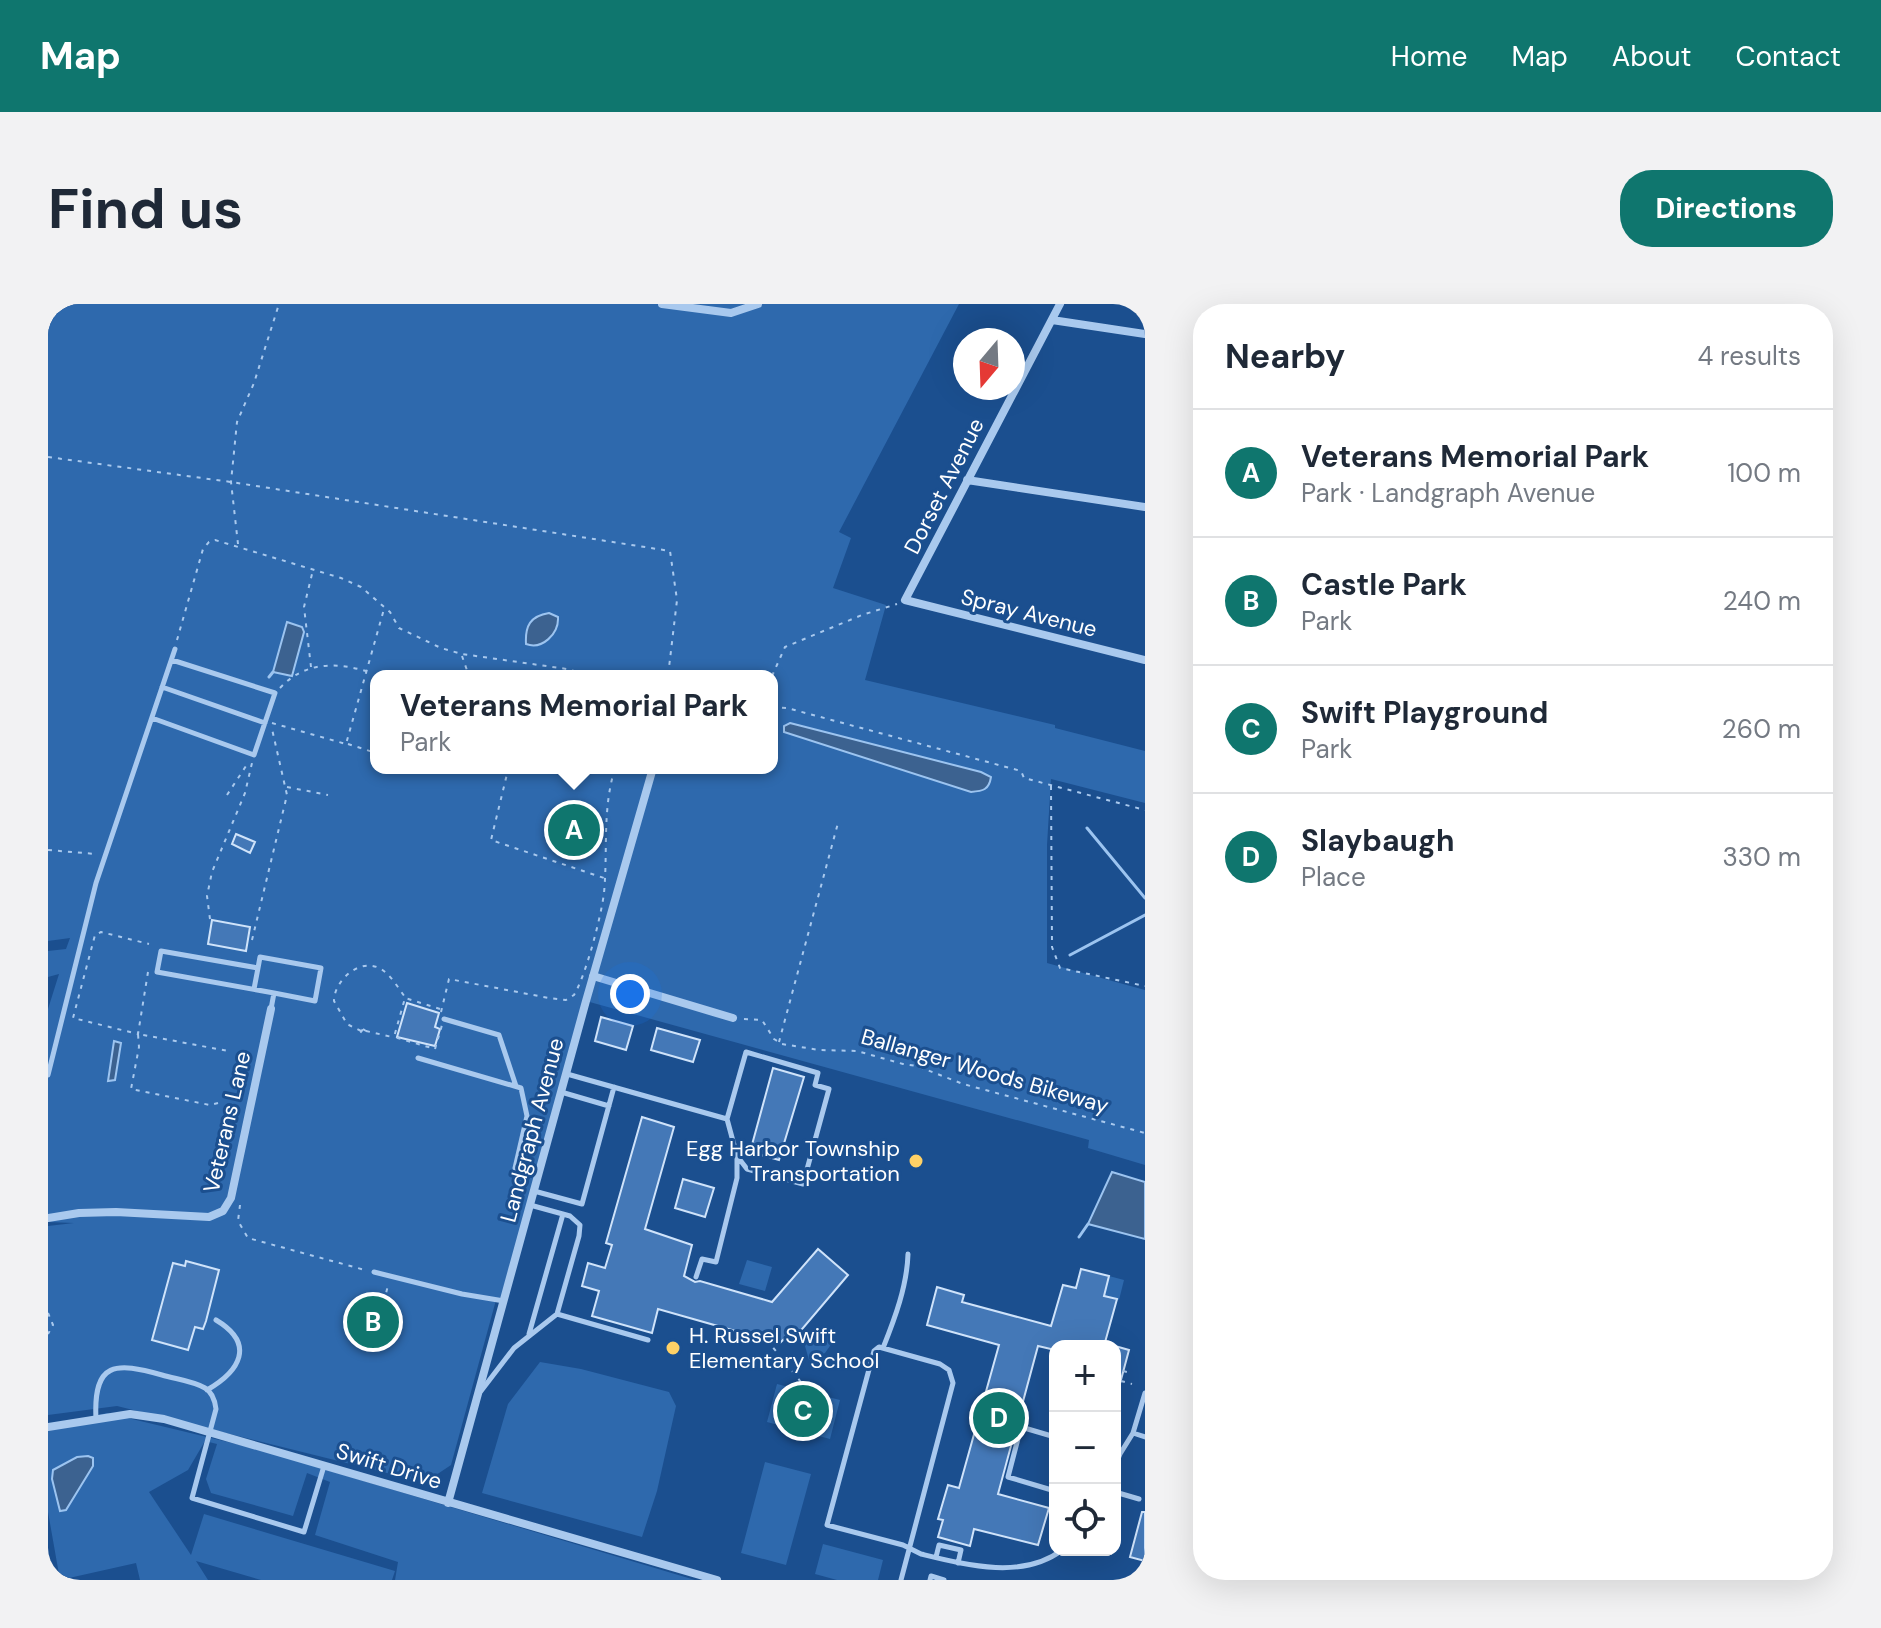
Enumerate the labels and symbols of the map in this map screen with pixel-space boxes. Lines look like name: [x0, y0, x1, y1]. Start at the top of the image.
north arrow: [953, 328, 1025, 400]
street label: Dorset Avenue: [897, 413, 991, 559]
street label: Spray Avenue: [958, 582, 1100, 644]
pin: A: [548, 800, 600, 860]
your location: [610, 974, 650, 1014]
street label: Ballanger Woods Bikeway: [858, 1022, 1112, 1120]
street label: Landgraph Avenue: [493, 1035, 571, 1225]
street label: Veterans Lane: [197, 1048, 257, 1196]
place label: Egg Harbor Township Transportation: [686, 1134, 900, 1188]
marker: Egg Harbor Township Transportation: [907, 1152, 925, 1170]
pin: B: [347, 1292, 399, 1352]
place label: H. Russel Swift Elementary School: [689, 1321, 879, 1375]
marker: H. Russel Swift Elementary School: [664, 1339, 682, 1357]
pin: C: [777, 1381, 829, 1441]
pin: D: [973, 1388, 1025, 1448]
street label: Swift Drive: [333, 1436, 445, 1496]

